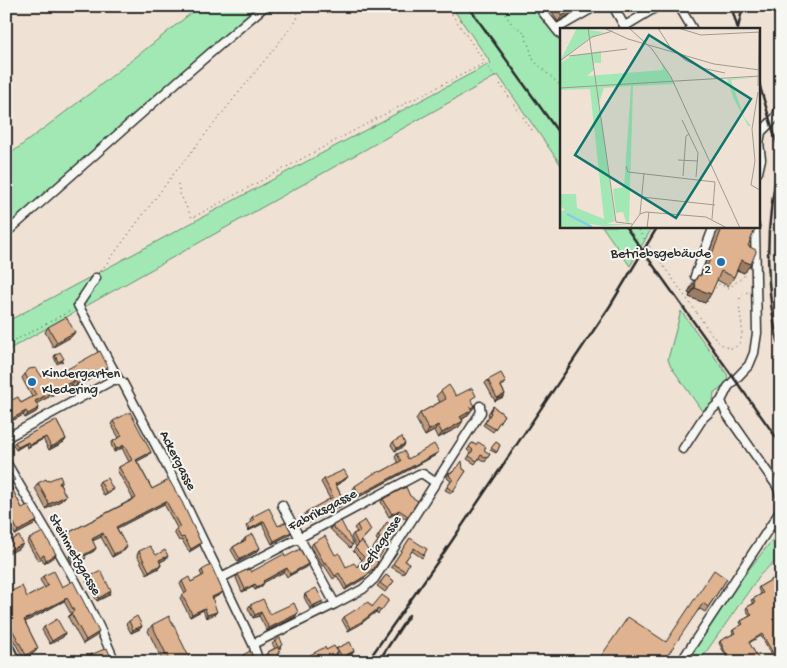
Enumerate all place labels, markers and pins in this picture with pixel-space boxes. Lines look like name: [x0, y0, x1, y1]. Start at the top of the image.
place label: Betriebsgebäude 2: [610, 246, 712, 279]
marker: Betriebsgebäude 2: [715, 256, 727, 268]
place label: Kindergarten Kledering: [42, 366, 120, 399]
marker: Kindergarten Kledering: [26, 376, 38, 388]

